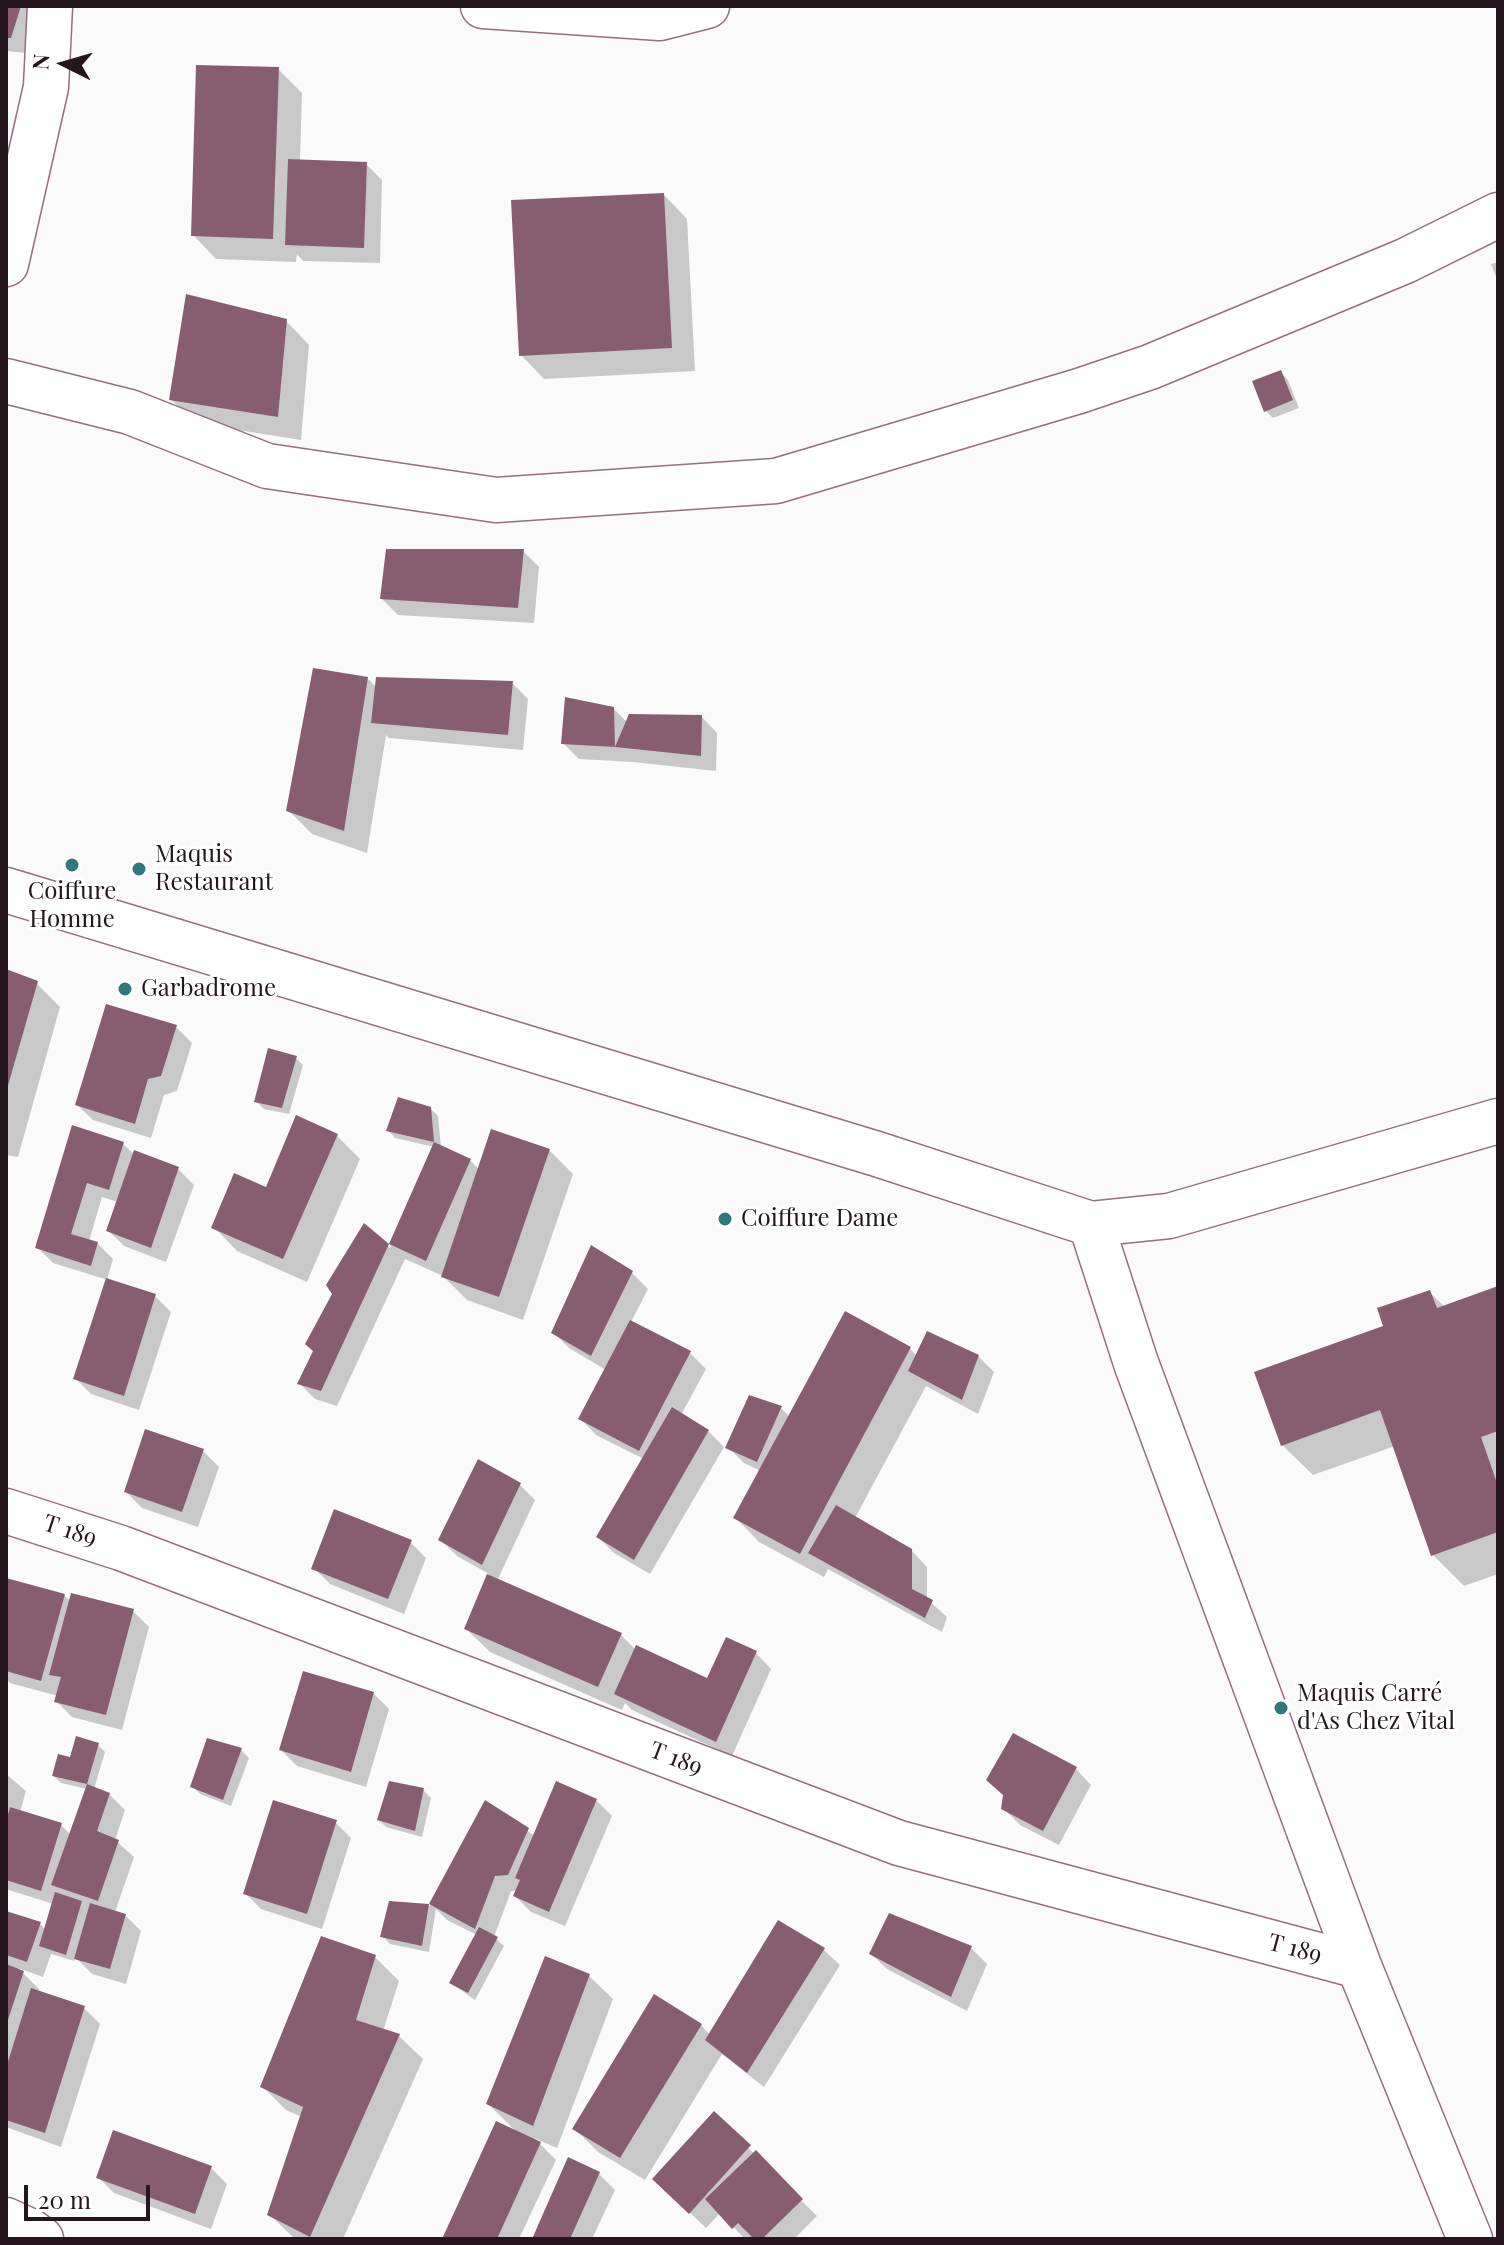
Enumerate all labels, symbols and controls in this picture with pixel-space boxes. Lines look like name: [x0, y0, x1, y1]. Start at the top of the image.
north arrow: [24, 24, 104, 104]
text: N: [24, 53, 56, 71]
place label: Maquis Restaurant: [155, 841, 273, 897]
marker: Coiffure Homme: [63, 856, 81, 874]
marker: Maquis Restaurant: [130, 860, 148, 878]
place label: Coiffure Homme: [28, 878, 116, 934]
place label: Garbadrome: [141, 975, 276, 1003]
marker: Garbadrome: [116, 980, 134, 998]
place label: Coiffure Dame: [741, 1205, 898, 1233]
marker: Coiffure Dame: [716, 1210, 734, 1228]
street label: T 189: [40, 1509, 100, 1553]
place label: Maquis Carré d'As Chez Vital: [1297, 1680, 1455, 1736]
marker: Maquis Carré d'As Chez Vital: [1272, 1699, 1290, 1717]
street label: T 189: [645, 1736, 707, 1782]
street label: T 189: [1265, 1928, 1325, 1970]
scale bar: [28, 2169, 154, 2219]
text: 20 m: [38, 2183, 91, 2215]

